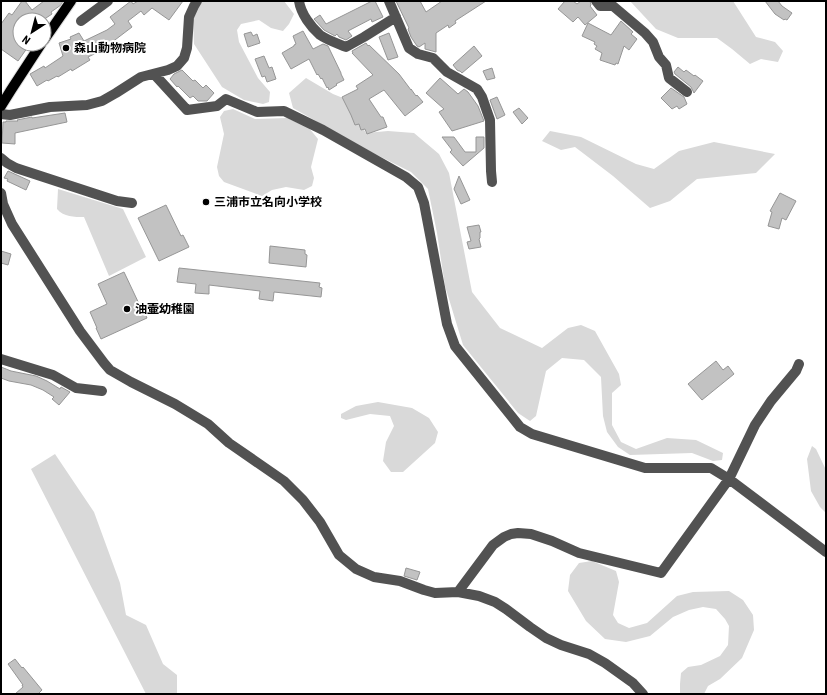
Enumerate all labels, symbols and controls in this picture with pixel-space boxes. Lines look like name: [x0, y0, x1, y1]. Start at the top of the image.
north arrow: [12, 12, 52, 52]
text: N: [20, 32, 33, 47]
place label: 森山動物病院: [74, 41, 146, 55]
marker: 森山動物病院: [61, 43, 71, 53]
place label: 三浦市立名向小学校: [214, 195, 322, 209]
marker: 三浦市立名向小学校: [201, 197, 211, 207]
place label: 油壷幼稚園: [135, 302, 195, 316]
marker: 油壷幼稚園: [122, 304, 132, 314]

